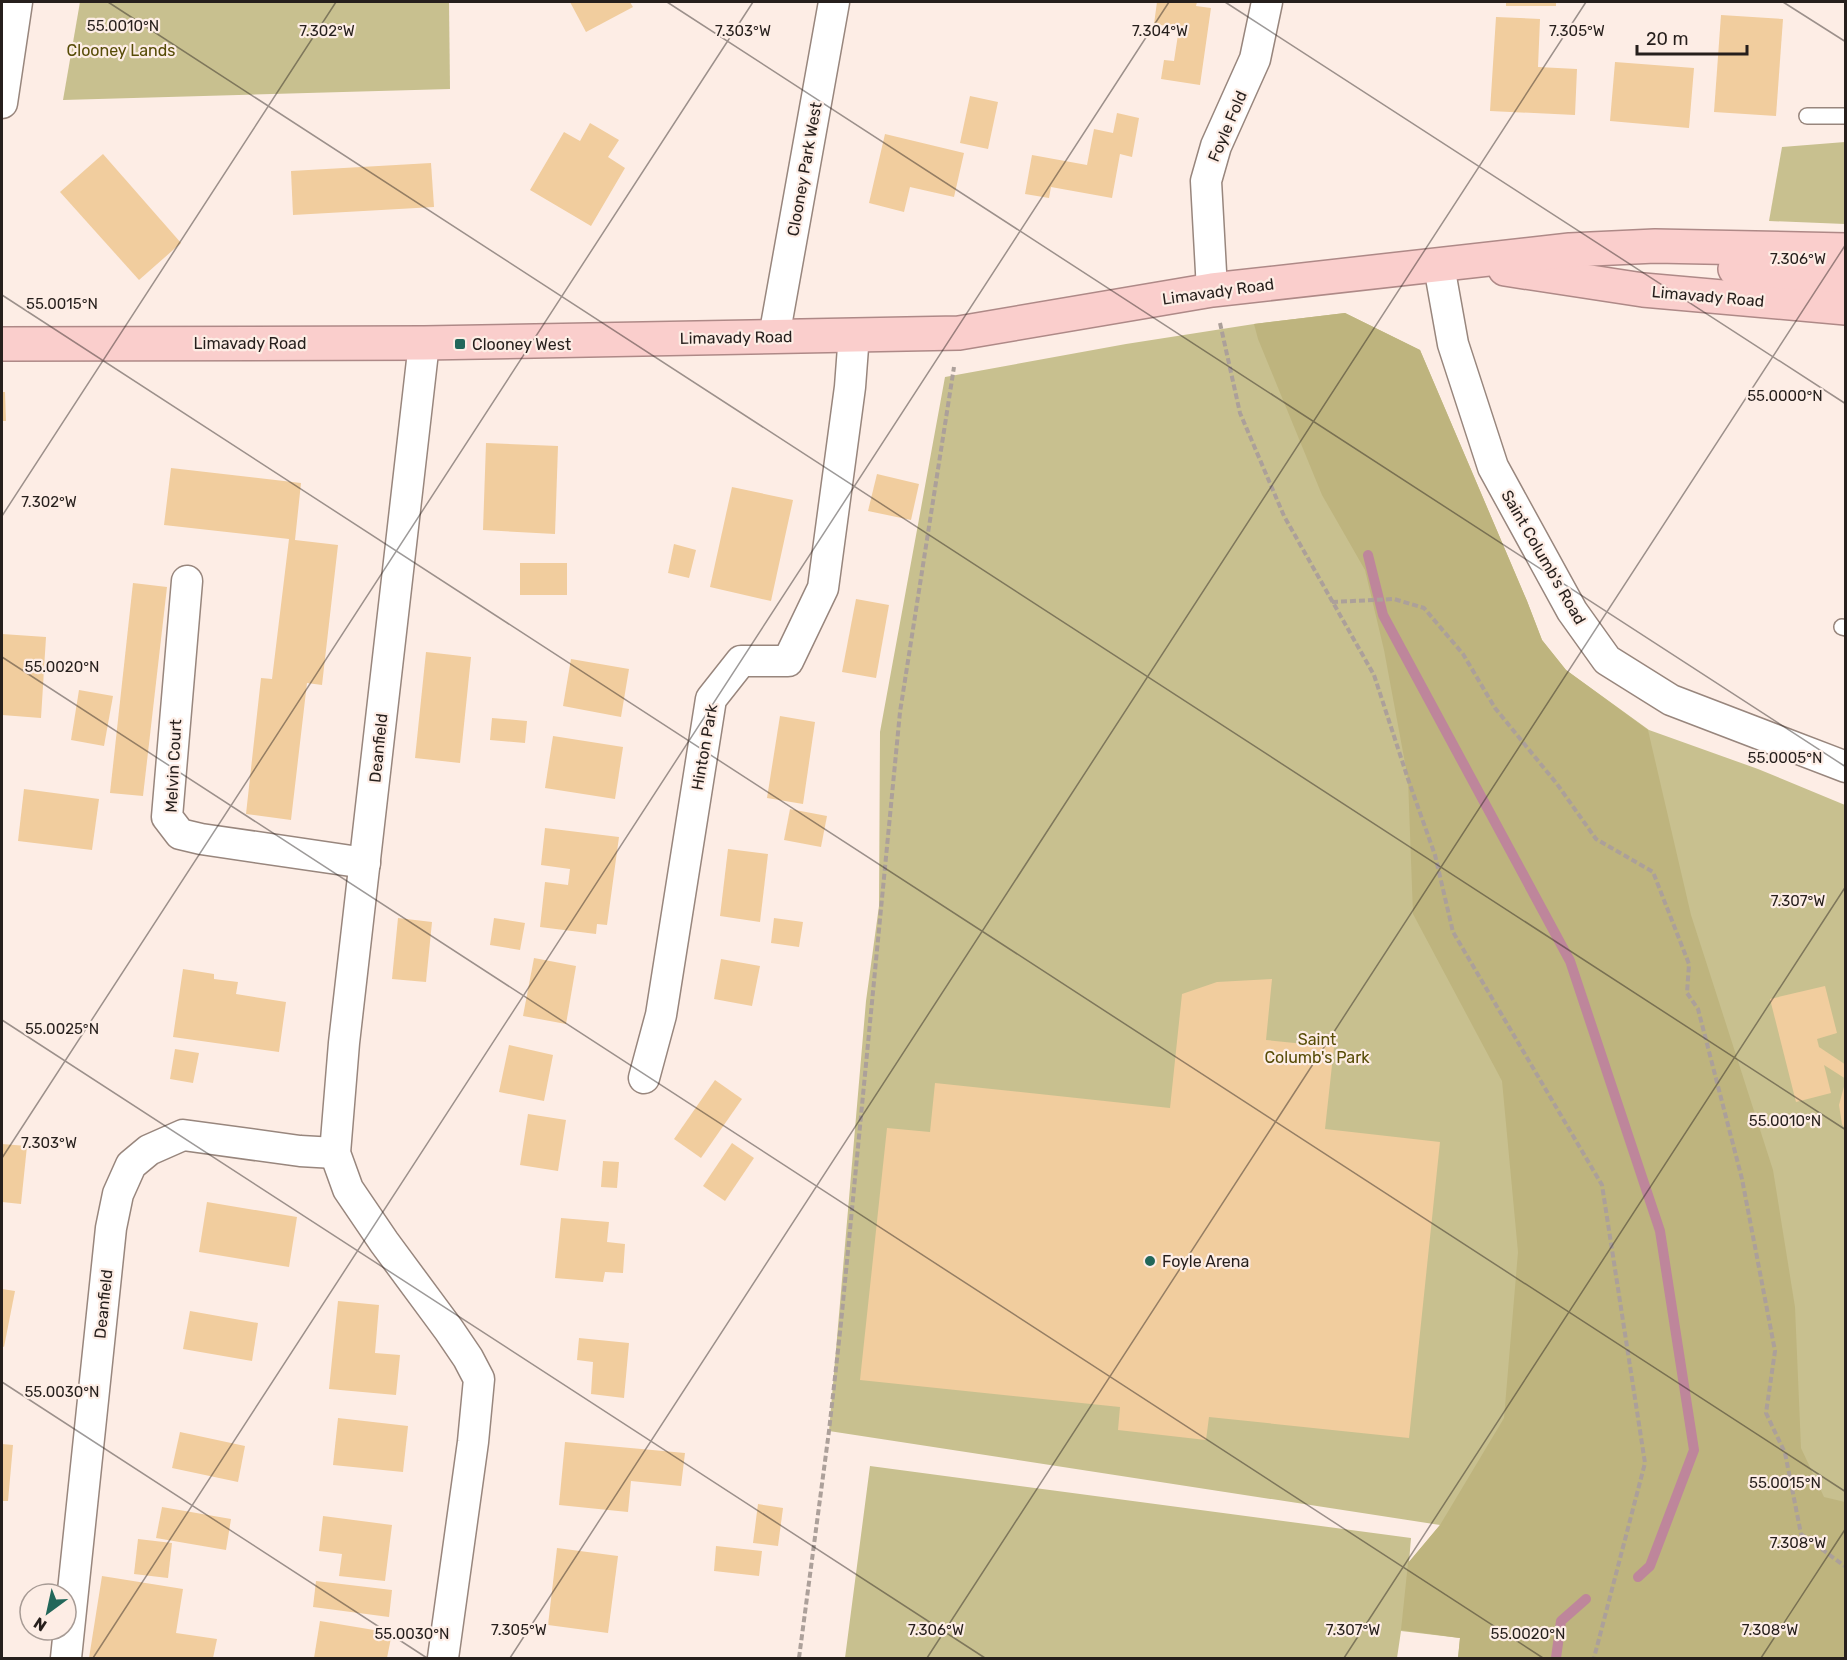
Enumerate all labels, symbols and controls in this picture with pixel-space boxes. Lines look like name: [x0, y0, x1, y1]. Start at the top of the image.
text: 55.0010°N: [87, 17, 159, 35]
scale bar: [1637, 18, 1746, 56]
text: 7.302°W: [299, 22, 355, 40]
text: 7.303°W: [715, 22, 771, 40]
text: 7.304°W: [1132, 22, 1188, 40]
text: 7.305°W: [1549, 22, 1605, 40]
text: 20 m: [1646, 28, 1688, 50]
park label: Clooney Lands: [67, 41, 175, 60]
street label: Foyle Fold: [1204, 88, 1251, 165]
street label: Clooney Park West: [783, 100, 826, 238]
text: 7.306°W: [1770, 250, 1826, 268]
street label: Limavady Road: [1161, 274, 1275, 309]
street label: Limavady Road: [1651, 282, 1765, 311]
text: 55.0015°N: [26, 295, 98, 313]
street label: Limavady Road: [679, 327, 793, 348]
street label: Limavady Road: [194, 334, 306, 353]
place label: Clooney West: [472, 335, 571, 354]
marker: Clooney West: [453, 337, 467, 351]
text: 55.0000°N: [1747, 387, 1823, 405]
street label: Saint Columb's Road: [1497, 487, 1590, 628]
text: 7.302°W: [21, 493, 77, 511]
text: 55.0020°N: [25, 658, 99, 676]
street label: Hinton Park: [688, 702, 722, 792]
street label: Deanfield: [365, 712, 392, 784]
street label: Melvin Court: [162, 719, 185, 813]
text: 55.0005°N: [1748, 749, 1822, 767]
text: 7.307°W: [1771, 892, 1825, 910]
text: 55.0025°N: [25, 1020, 99, 1038]
park label: Saint Columb's Park: [1264, 1030, 1370, 1067]
text: 55.0010°N: [1749, 1112, 1821, 1130]
text: 7.303°W: [21, 1134, 77, 1152]
place label: Foyle Arena: [1162, 1252, 1249, 1271]
marker: Foyle Arena: [1143, 1254, 1157, 1268]
street label: Deanfield: [90, 1268, 117, 1340]
text: 55.0030°N: [24, 1383, 100, 1401]
text: 55.0015°N: [1749, 1474, 1821, 1492]
text: 7.308°W: [1770, 1534, 1826, 1552]
north arrow: [18, 1582, 78, 1642]
text: N: [30, 1613, 50, 1635]
text: 7.305°W: [491, 1621, 547, 1639]
text: 7.306°W: [908, 1621, 964, 1639]
text: 7.307°W: [1326, 1621, 1380, 1639]
text: 7.308°W: [1742, 1621, 1798, 1639]
text: 55.0030°N: [374, 1625, 450, 1643]
text: 55.0020°N: [1491, 1625, 1565, 1643]

